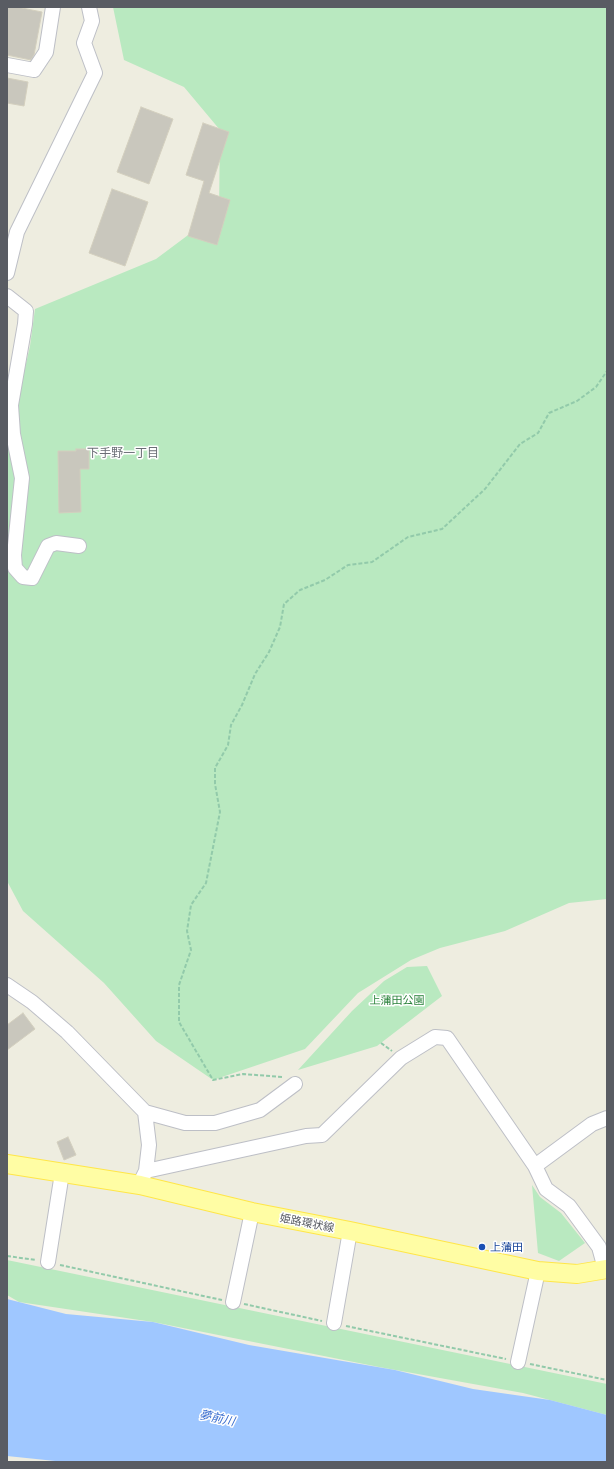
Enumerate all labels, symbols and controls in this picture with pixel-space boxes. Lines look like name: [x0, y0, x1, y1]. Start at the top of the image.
district label: 下手野一丁目: [87, 446, 159, 460]
park label: 上蒲田公園: [370, 993, 424, 1007]
street label: 姫路環状線: [279, 1211, 335, 1235]
place label: 上蒲田: [490, 1240, 523, 1254]
marker: 上蒲田: [477, 1242, 487, 1252]
water label: 夢前川: [198, 1407, 236, 1429]

